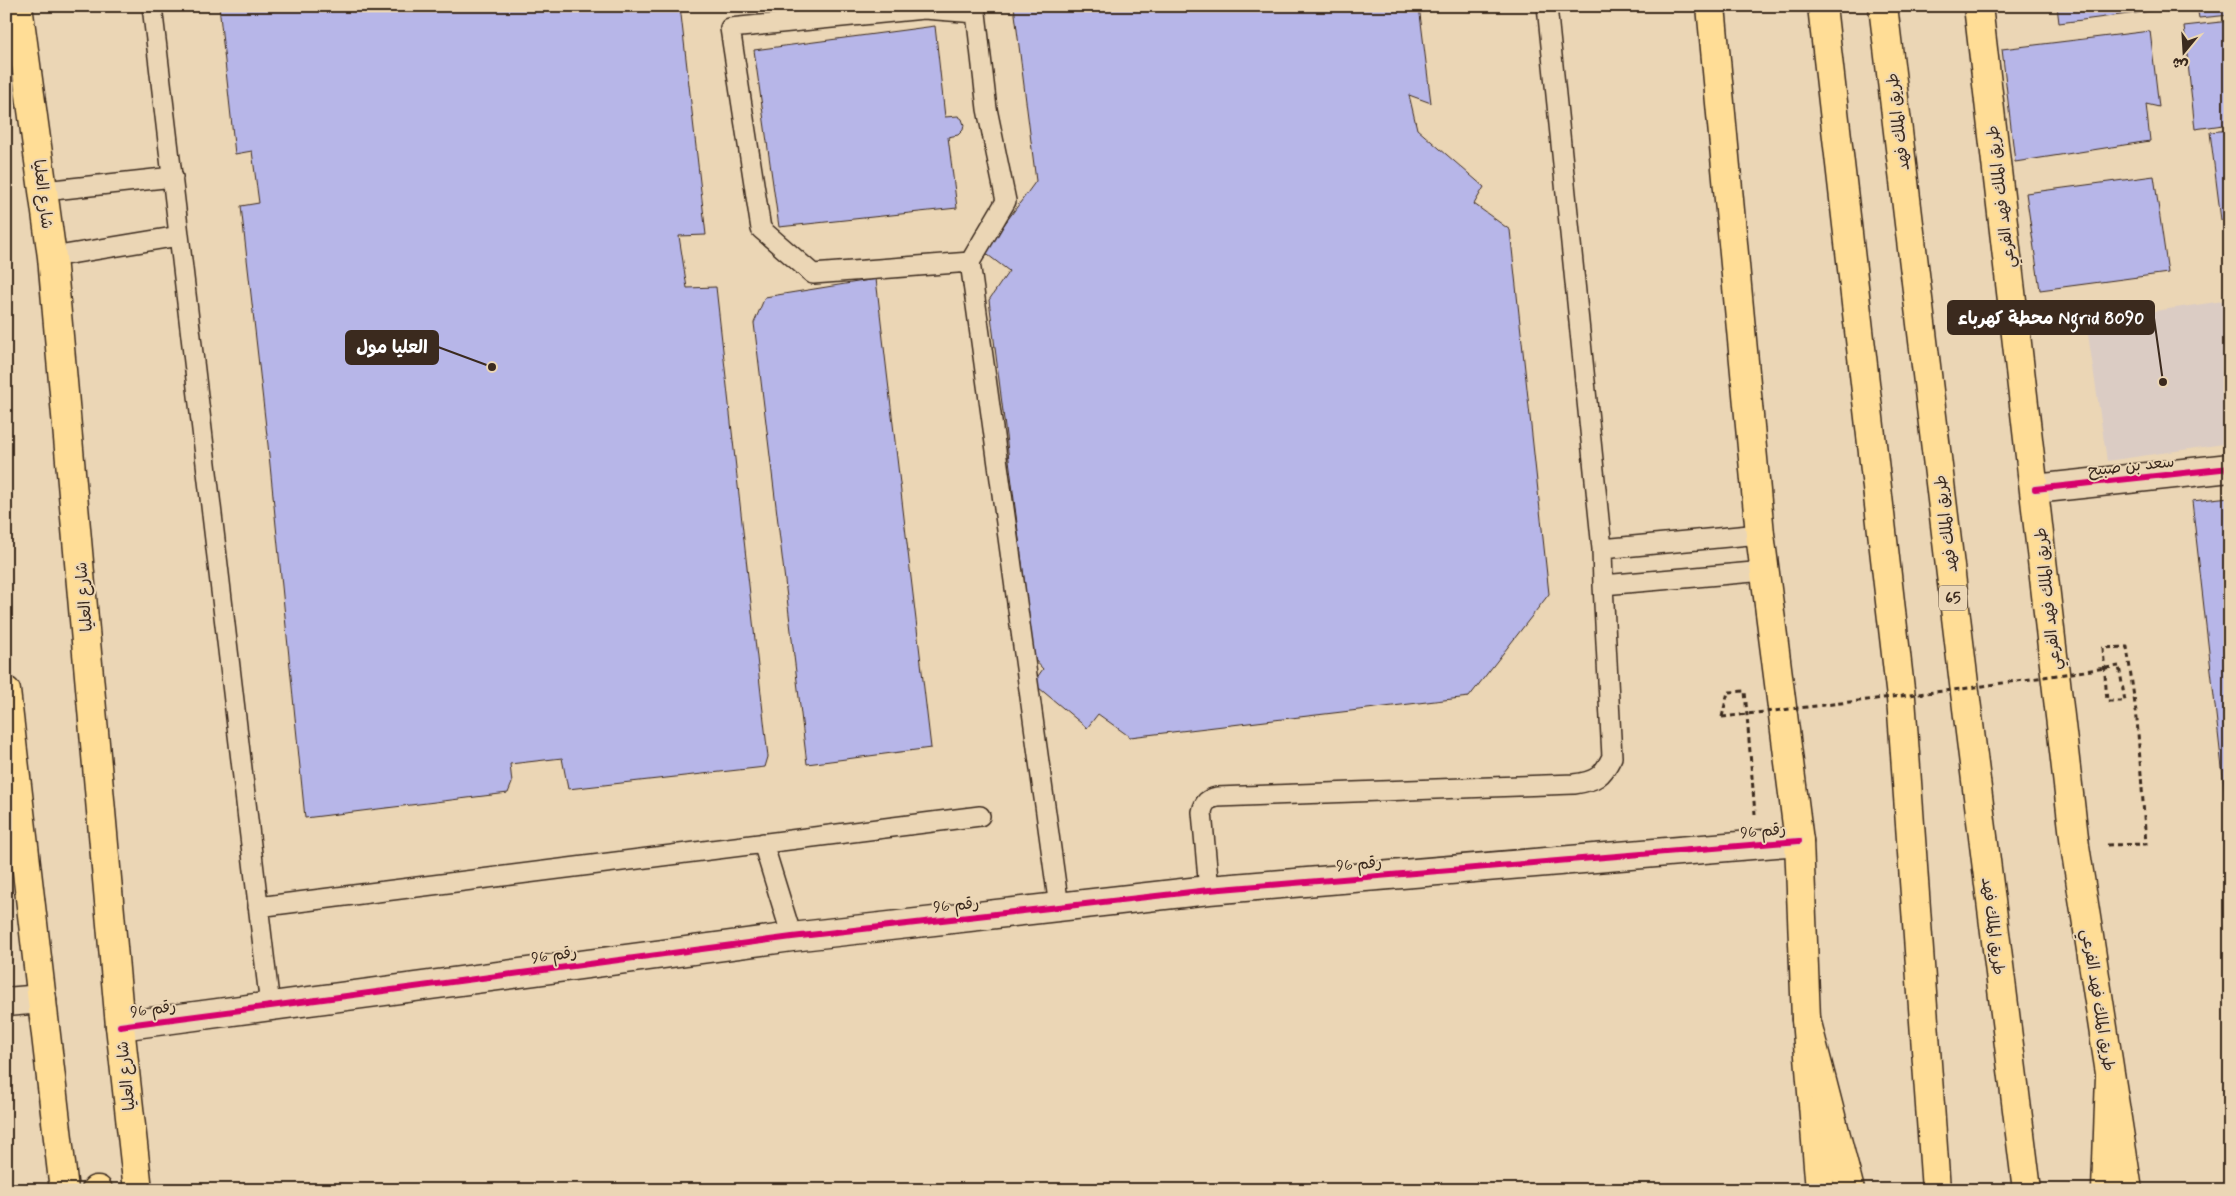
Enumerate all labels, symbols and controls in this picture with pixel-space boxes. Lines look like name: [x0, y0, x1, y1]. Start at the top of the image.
north arrow: [2158, 28, 2208, 78]
text: ش: [2170, 52, 2190, 74]
street label: طريق الملك فهد: [1882, 72, 1915, 172]
street label: طريق الملك فهد الفرعي: [1982, 124, 2024, 269]
street label: شارع العليا: [28, 158, 57, 230]
callout: محطة كهرباء Ngrid 8090: [1948, 301, 2154, 334]
text: محطة كهرباء Ngrid 8090: [1958, 307, 2144, 333]
callout: العليا مول: [346, 331, 438, 364]
text: العليا مول: [356, 336, 428, 360]
street label: سعد بن صبيح: [2087, 452, 2175, 481]
street label: طريق الملك فهد: [1930, 474, 1963, 574]
street label: طريق الملك فهد الفرعي: [2031, 526, 2069, 671]
street label: شارع العليا: [71, 561, 98, 633]
road number: 65: [1939, 586, 1967, 610]
street label: رقم 96: [1739, 819, 1787, 845]
street label: رقم 96: [1335, 852, 1383, 878]
street label: طريق الملك فهد: [1976, 876, 2009, 976]
street label: رقم 96: [932, 893, 980, 919]
street label: طريق الملك فهد الفرعي: [2073, 928, 2119, 1073]
street label: رقم 96: [530, 942, 579, 970]
street label: رقم 96: [129, 996, 178, 1024]
street label: شارع العليا: [112, 1040, 141, 1112]

